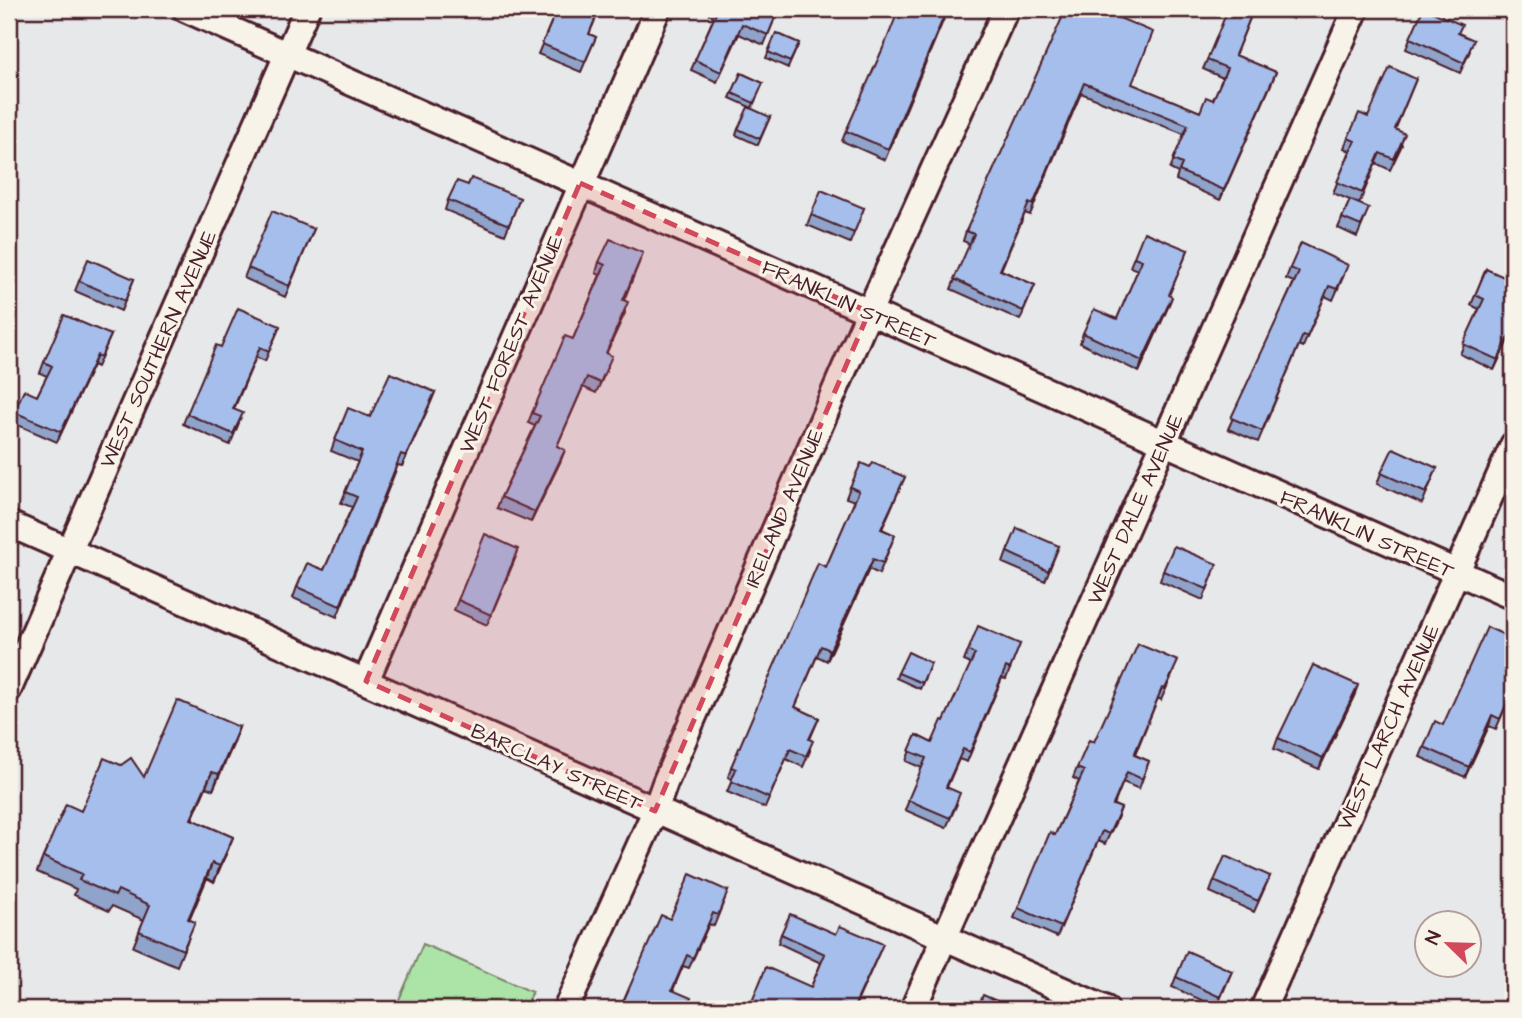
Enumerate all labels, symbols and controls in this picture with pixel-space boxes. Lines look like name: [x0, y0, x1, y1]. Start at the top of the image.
street label: WEST SOUTHERN AVENUE: [93, 225, 224, 473]
street label: WEST FOREST AVENUE: [452, 230, 571, 458]
street label: FRANKLIN STREET: [757, 253, 941, 356]
street label: WEST DALE AVENUE: [1080, 409, 1191, 609]
street label: IRELAND AVENUE: [738, 424, 831, 592]
street label: FRANKLIN STREET: [1275, 483, 1459, 586]
street label: WEST LARCH AVENUE: [1330, 619, 1447, 835]
street label: BARCLAY STREET: [466, 717, 648, 819]
north arrow: [1414, 909, 1484, 979]
text: N: [1419, 927, 1449, 949]

